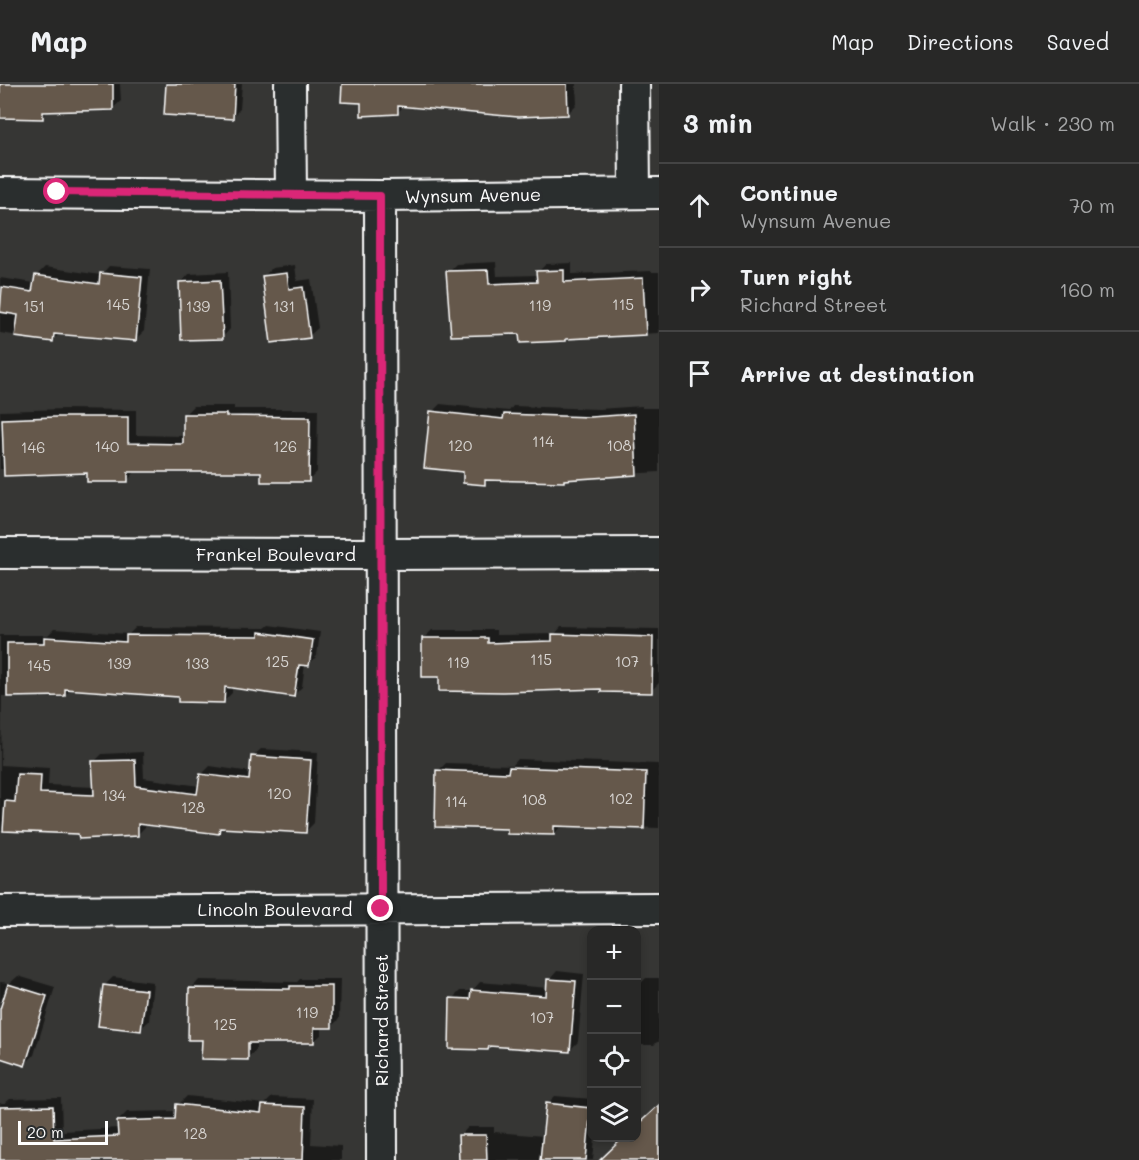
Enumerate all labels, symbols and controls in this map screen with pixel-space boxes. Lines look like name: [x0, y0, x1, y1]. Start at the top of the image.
text: Map: [30, 23, 87, 59]
text: Map: [831, 28, 874, 55]
text: Directions: [907, 28, 1014, 55]
text: Saved: [1047, 28, 1109, 55]
text: 3 min: [683, 106, 752, 140]
text: Walk · 230 m: [990, 110, 1115, 136]
route start: [43, 178, 69, 204]
text: Continue: [740, 178, 838, 207]
street label: Wynsum Avenue: [405, 182, 541, 208]
icon: ahead: [683, 189, 716, 222]
text: 70 m: [1069, 192, 1115, 218]
text: Wynsum Avenue: [740, 207, 891, 233]
text: Turn right: [740, 262, 852, 291]
icon: right: [683, 273, 716, 306]
text: 160 m: [1059, 276, 1115, 302]
text: Richard Street: [740, 291, 887, 317]
house number: 145: [106, 294, 130, 314]
house number: 115: [612, 294, 634, 314]
house number: 119: [529, 295, 551, 315]
house number: 151: [23, 296, 45, 316]
house number: 139: [186, 296, 210, 316]
house number: 131: [273, 296, 295, 316]
icon: arrive: [683, 357, 716, 390]
text: Arrive at destination: [740, 359, 975, 388]
house number: 114: [532, 431, 554, 451]
house number: 120: [448, 435, 472, 455]
house number: 108: [606, 435, 632, 455]
house number: 140: [95, 436, 119, 456]
house number: 126: [273, 436, 297, 456]
house number: 146: [21, 437, 45, 457]
street label: Frankel Boulevard: [196, 542, 356, 566]
house number: 115: [530, 649, 552, 669]
house number: 125: [265, 651, 289, 671]
house number: 107: [615, 651, 639, 671]
house number: 119: [447, 652, 469, 672]
house number: 139: [107, 653, 131, 673]
house number: 133: [185, 653, 209, 673]
house number: 145: [27, 655, 51, 675]
house number: 120: [267, 783, 291, 803]
house number: 134: [102, 785, 126, 805]
house number: 102: [609, 788, 633, 808]
house number: 108: [521, 789, 547, 809]
house number: 114: [445, 791, 467, 811]
house number: 128: [181, 797, 205, 817]
route end: [367, 895, 393, 921]
street label: Lincoln Boulevard: [198, 897, 353, 921]
map controls: [587, 926, 641, 1142]
button: +: [587, 926, 641, 980]
street label: Richard Street: [369, 954, 393, 1086]
button: −: [587, 980, 641, 1034]
house number: 119: [296, 1002, 318, 1022]
house number: 107: [530, 1007, 554, 1027]
house number: 125: [213, 1014, 237, 1034]
button: locate: [587, 1034, 641, 1088]
button: layers: [587, 1088, 641, 1142]
scale bar: [18, 1118, 108, 1146]
text: 20 m: [27, 1121, 64, 1142]
house number: 128: [183, 1123, 207, 1143]

